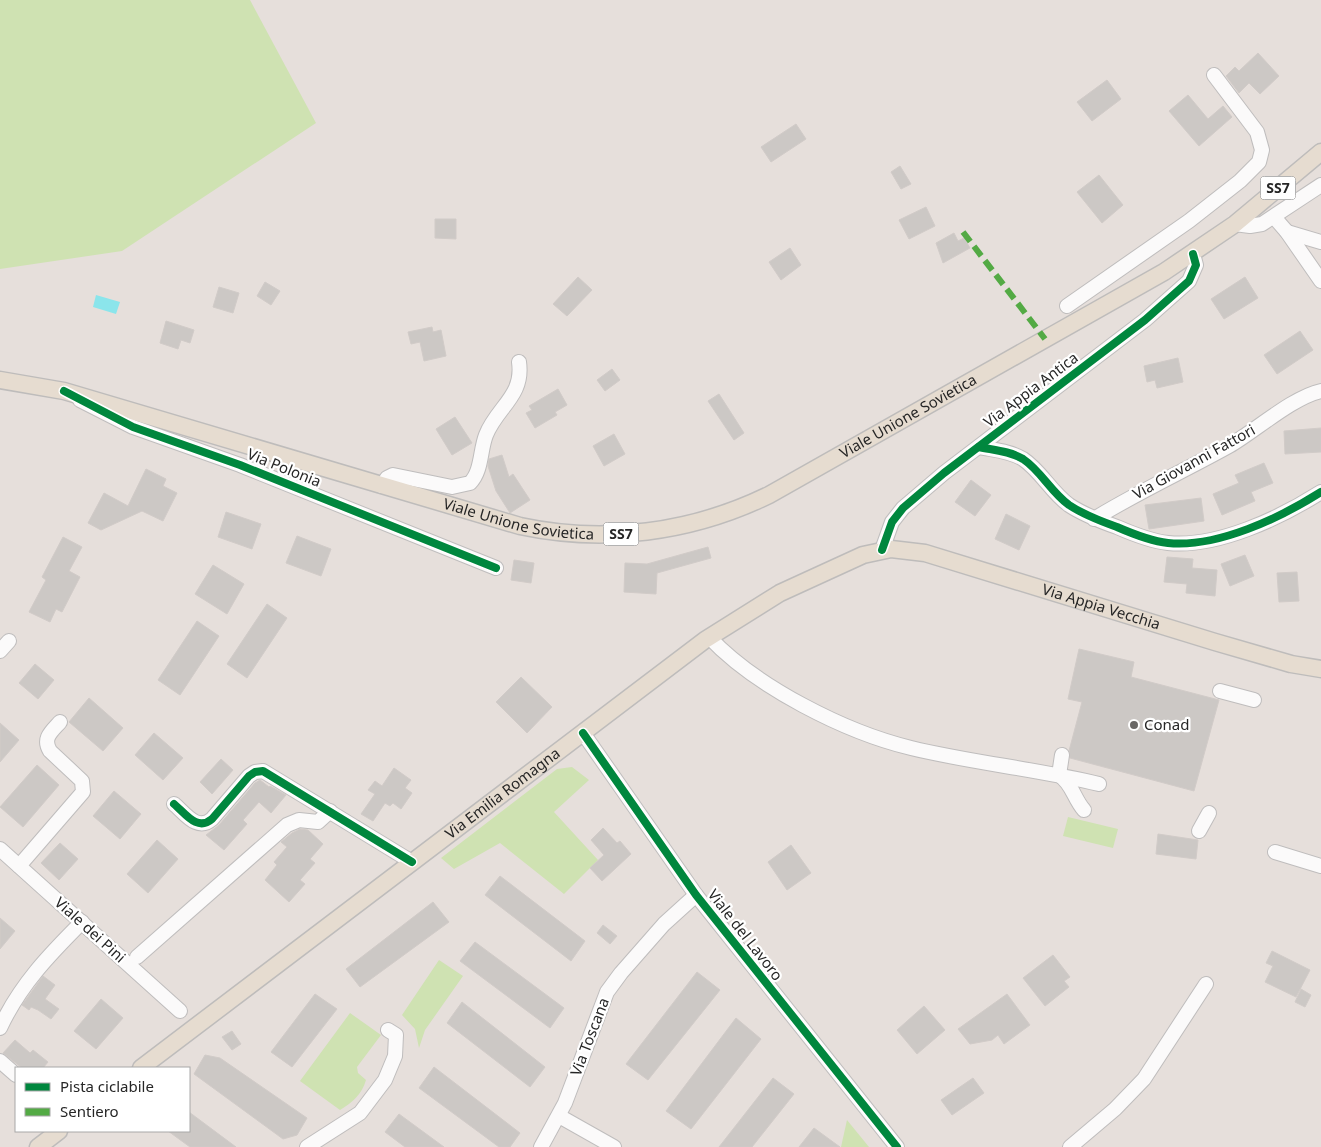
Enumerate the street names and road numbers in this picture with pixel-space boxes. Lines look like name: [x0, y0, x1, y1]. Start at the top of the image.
road number: SS7: [1260, 177, 1296, 200]
street label: Via Appia Antica: [979, 347, 1082, 431]
street label: Viale Unione Sovietica: [836, 369, 980, 462]
street label: Via Giovanni Fattori: [1129, 419, 1258, 503]
street label: Via Polonia: [245, 443, 324, 491]
street label: Viale Unione Sovietica: [441, 493, 594, 543]
road number: SS7: [604, 522, 638, 546]
street label: Via Appia Vecchia: [1040, 579, 1163, 634]
street label: Via Emilia Romagna: [440, 743, 564, 843]
street label: Viale del Lavoro: [704, 885, 788, 984]
street label: Viale dei Pini: [51, 892, 130, 966]
street label: Via Toscana: [565, 995, 613, 1079]

